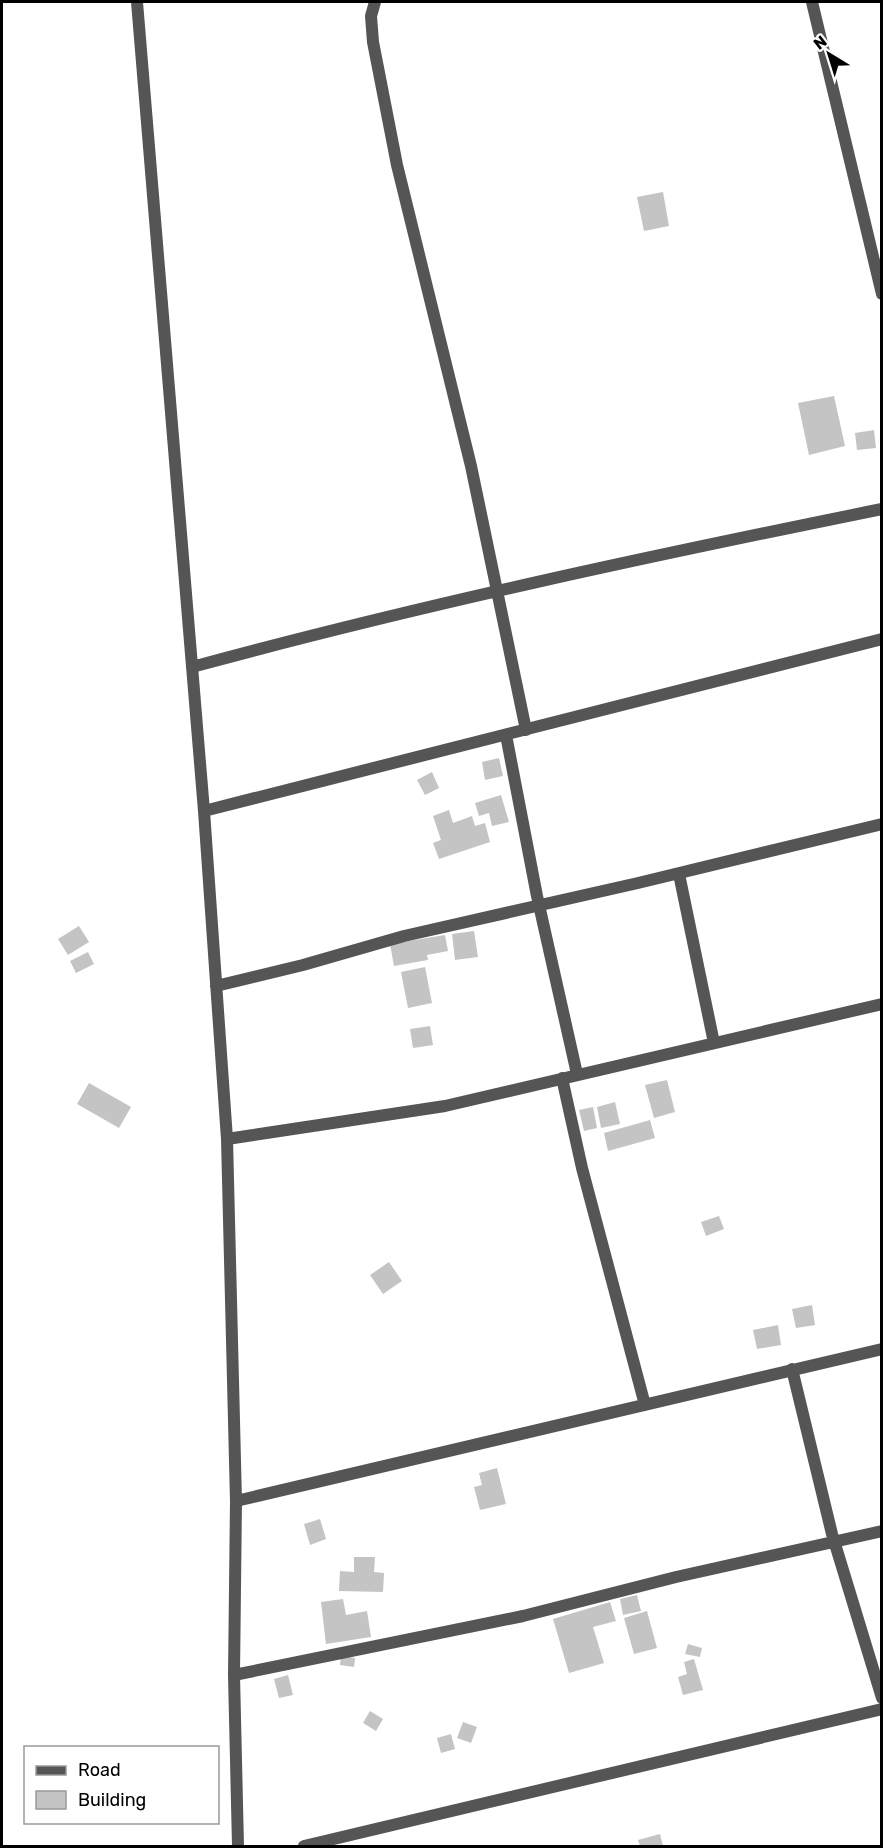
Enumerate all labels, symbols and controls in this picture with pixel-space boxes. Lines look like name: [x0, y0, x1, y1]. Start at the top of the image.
north arrow: [799, 24, 859, 84]
text: N: [810, 32, 830, 54]
legend: [24, 1746, 219, 1824]
text: Road: [78, 1759, 121, 1781]
text: Building: [78, 1789, 146, 1811]

